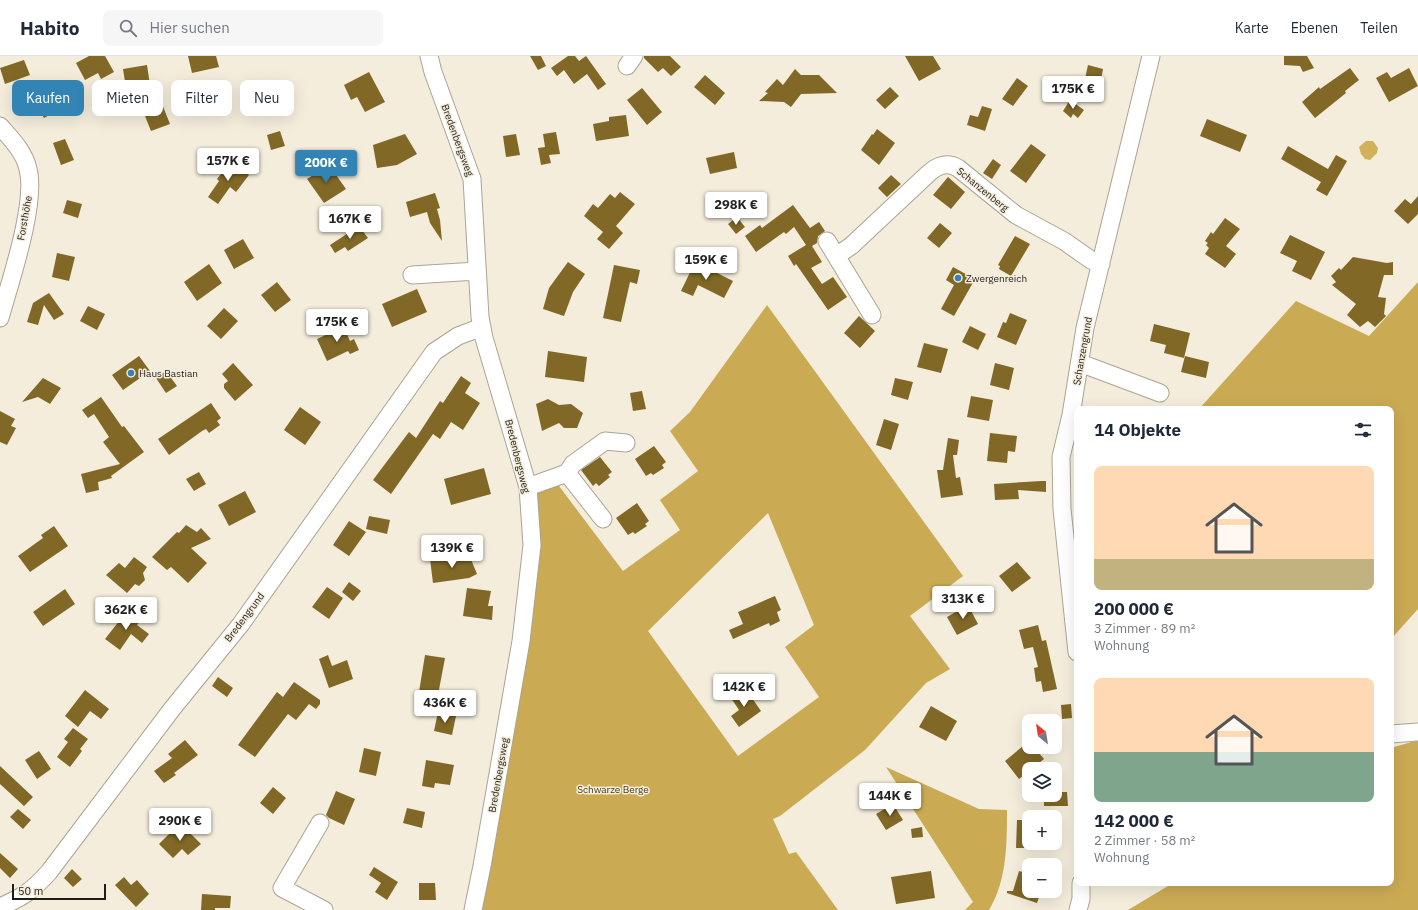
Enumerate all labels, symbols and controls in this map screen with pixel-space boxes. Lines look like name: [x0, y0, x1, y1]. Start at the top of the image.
search box: [103, 10, 383, 46]
text: Habito: [20, 16, 79, 40]
icon: search: [117, 17, 139, 39]
text: Hier suchen: [149, 18, 230, 37]
text: Karte: [1235, 19, 1269, 37]
text: Ebenen: [1291, 19, 1338, 37]
text: Teilen: [1360, 19, 1398, 37]
pin: 175K €: [1040, 76, 1106, 110]
chip: Kaufen: [12, 80, 84, 116]
chip: Mieten: [92, 80, 163, 116]
chip: Filter: [171, 80, 232, 116]
chip: Neu: [240, 80, 294, 116]
text: 175K €: [1051, 80, 1095, 97]
street label: Bredenbergsweg: [438, 102, 477, 179]
pin: 157K €: [195, 148, 261, 182]
pin: 200K €: [293, 150, 359, 184]
text: 157K €: [206, 152, 250, 169]
text: 200K €: [304, 154, 348, 171]
street label: Schanzenberg: [954, 164, 1012, 215]
pin: 298K €: [703, 192, 769, 226]
street label: Forsthöhe: [14, 194, 35, 242]
text: 298K €: [714, 196, 758, 213]
pin: 167K €: [317, 206, 383, 240]
text: 167K €: [328, 210, 372, 227]
pin: 159K €: [673, 247, 739, 281]
text: 159K €: [684, 251, 728, 268]
place label: Zwergenreich: [966, 272, 1027, 285]
marker: Zwergenreich: [953, 273, 963, 283]
pin: 175K €: [304, 309, 370, 343]
text: 175K €: [315, 313, 359, 330]
street label: Schanzengrund: [1070, 316, 1095, 386]
place label: Haus Bastian: [139, 367, 198, 380]
marker: Haus Bastian: [126, 368, 136, 378]
street label: Bredenbergsweg: [502, 418, 533, 495]
text: 14 Objekte: [1094, 419, 1181, 441]
icon: filters: [1352, 419, 1374, 441]
icon: home: [1198, 492, 1270, 564]
pin: 139K €: [419, 535, 485, 569]
text: 139K €: [430, 539, 474, 556]
pin: 313K €: [930, 586, 996, 620]
street label: Bredengrund: [222, 590, 267, 645]
text: 313K €: [941, 590, 985, 607]
pin: 362K €: [93, 597, 159, 631]
text: 200 000 €: [1094, 598, 1174, 620]
text: 362K €: [104, 601, 148, 618]
text: 3 Zimmer · 89 m²: [1094, 620, 1195, 637]
text: Wohnung: [1094, 637, 1149, 654]
pin: 142K €: [711, 674, 777, 708]
text: 142K €: [722, 678, 766, 695]
pin: 436K €: [412, 690, 478, 724]
text: 436K €: [423, 694, 467, 711]
icon: home: [1198, 704, 1270, 776]
north arrow: [1022, 714, 1062, 754]
map controls: [1022, 714, 1062, 898]
street label: Bredenbergsweg: [486, 736, 512, 814]
button: layers: [1022, 762, 1062, 802]
park label: Schwarze Berge: [577, 783, 649, 796]
pin: 144K €: [857, 783, 923, 817]
text: 144K €: [868, 787, 912, 804]
pin: 290K €: [147, 808, 213, 842]
button: +: [1022, 810, 1062, 850]
text: 142 000 €: [1094, 810, 1174, 832]
text: 290K €: [158, 812, 202, 829]
text: 2 Zimmer · 58 m²: [1094, 832, 1195, 849]
text: Wohnung: [1094, 849, 1149, 866]
button: −: [1022, 858, 1062, 898]
scale bar: [12, 882, 106, 901]
text: 50 m: [18, 884, 43, 898]

